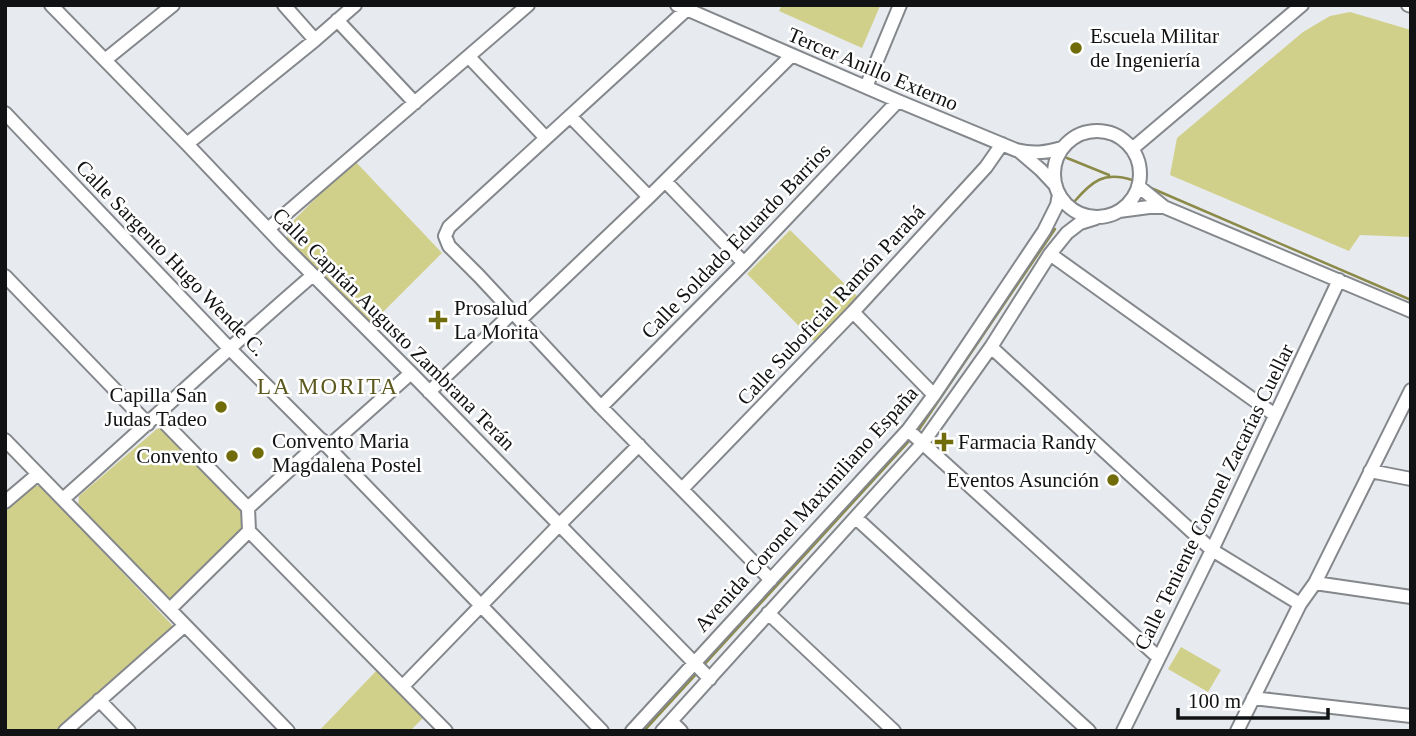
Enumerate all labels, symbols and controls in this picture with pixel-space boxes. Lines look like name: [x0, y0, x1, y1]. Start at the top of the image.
street label: Tercer Anillo Externo: [784, 22, 962, 116]
place label: Escuela Militar de Ingeniería: [1090, 24, 1219, 72]
marker: Escuela Militar de Ingeniería: [1068, 40, 1084, 56]
street label: Calle Soldado Eduardo Barrios: [636, 138, 836, 344]
street label: Calle Sargento Hugo Wende C.: [71, 155, 271, 361]
street label: Calle Suboficial Ramón Parabá: [732, 200, 930, 410]
street label: Calle Capitán Augusto Zambrana Terán: [268, 203, 521, 456]
place label: Prosalud La Morita: [454, 296, 539, 344]
marker: Prosalud La Morita: [428, 310, 448, 330]
street label: Calle Teniente Coronel Zacarías Cuellar: [1129, 340, 1299, 654]
district label: LA MORITA: [257, 374, 399, 399]
street label: Avenida Coronel Maximiliano España: [689, 381, 923, 637]
place label: Capilla San Judas Tadeo: [104, 383, 207, 431]
marker: Capilla San Judas Tadeo: [213, 399, 229, 415]
place label: Convento Maria Magdalena Postel: [272, 429, 422, 477]
place label: Farmacia Randy: [958, 430, 1097, 454]
marker: Farmacia Randy: [936, 434, 952, 450]
place label: Convento: [136, 444, 218, 468]
marker: Convento Maria Magdalena Postel: [250, 445, 266, 461]
marker: Convento: [224, 448, 240, 464]
place label: Eventos Asunción: [947, 468, 1099, 492]
marker: Eventos Asunción: [1105, 472, 1121, 488]
scale bar: [1178, 676, 1328, 720]
text: 100 m: [1188, 689, 1241, 713]

